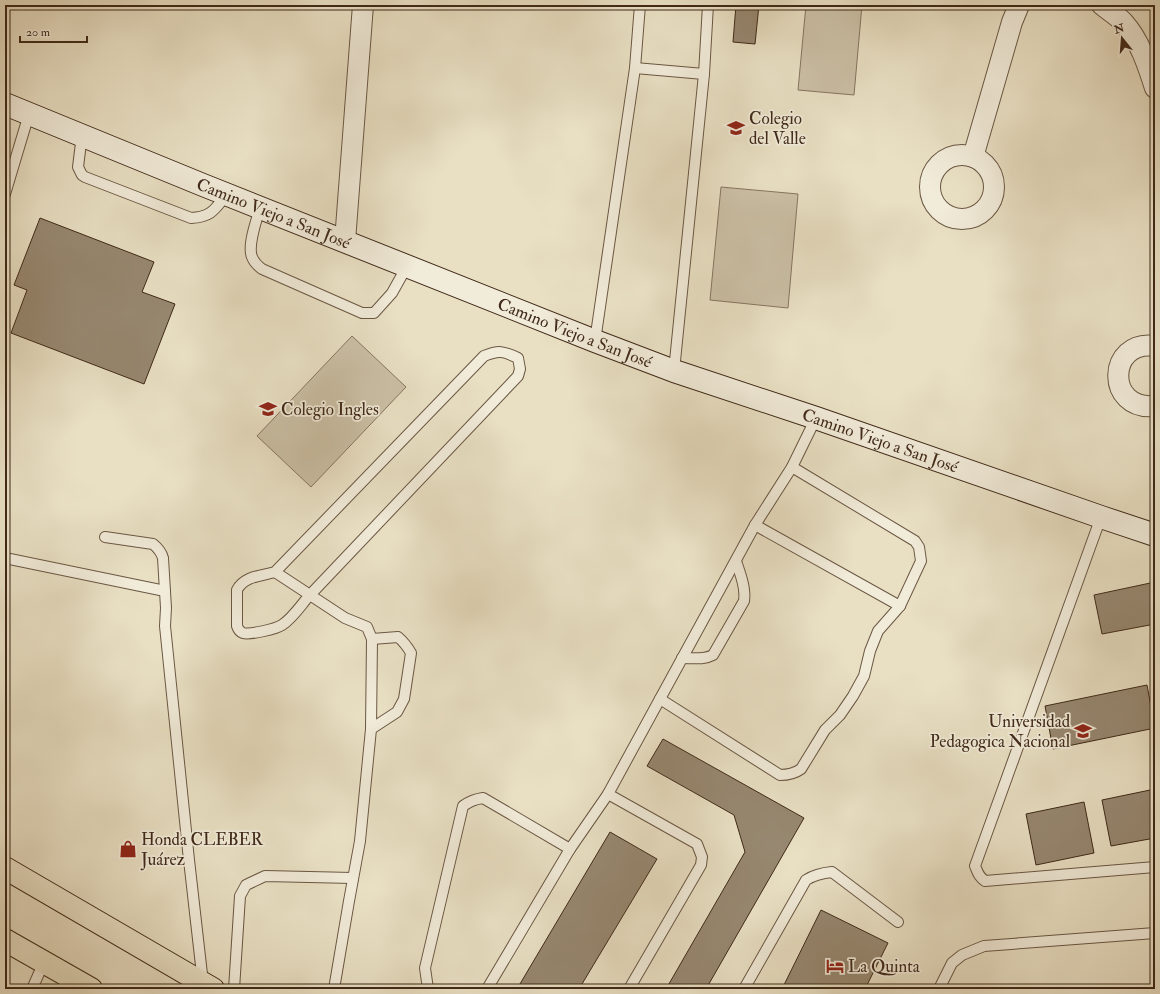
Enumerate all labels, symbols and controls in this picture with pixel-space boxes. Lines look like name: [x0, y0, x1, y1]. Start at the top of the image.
scale bar: [20, 18, 87, 44]
north arrow: [1102, 18, 1142, 58]
text: N: [1112, 21, 1127, 37]
text: 20 m: [26, 25, 51, 40]
place label: Colegio del Valle: [749, 108, 806, 149]
school or university icon: Colegio del Valle: [726, 118, 746, 138]
street label: Camino Viejo a San José: [193, 174, 354, 254]
street label: Camino Viejo a San José: [494, 293, 656, 373]
school or university icon: Colegio Ingles: [258, 399, 278, 419]
place label: Colegio Ingles: [281, 399, 379, 420]
street label: Camino Viejo a San José: [799, 404, 962, 478]
place label: Universidad Pedagogica Nacional: [930, 711, 1071, 752]
school or university icon: Universidad Pedagogica Nacional: [1073, 721, 1093, 741]
place label: Honda CLEBER Juárez: [140, 829, 264, 871]
shop icon: Honda CLEBER Juárez: [118, 839, 138, 859]
hotel icon: La Quinta: [825, 956, 845, 976]
place label: La Quinta: [848, 956, 921, 977]

